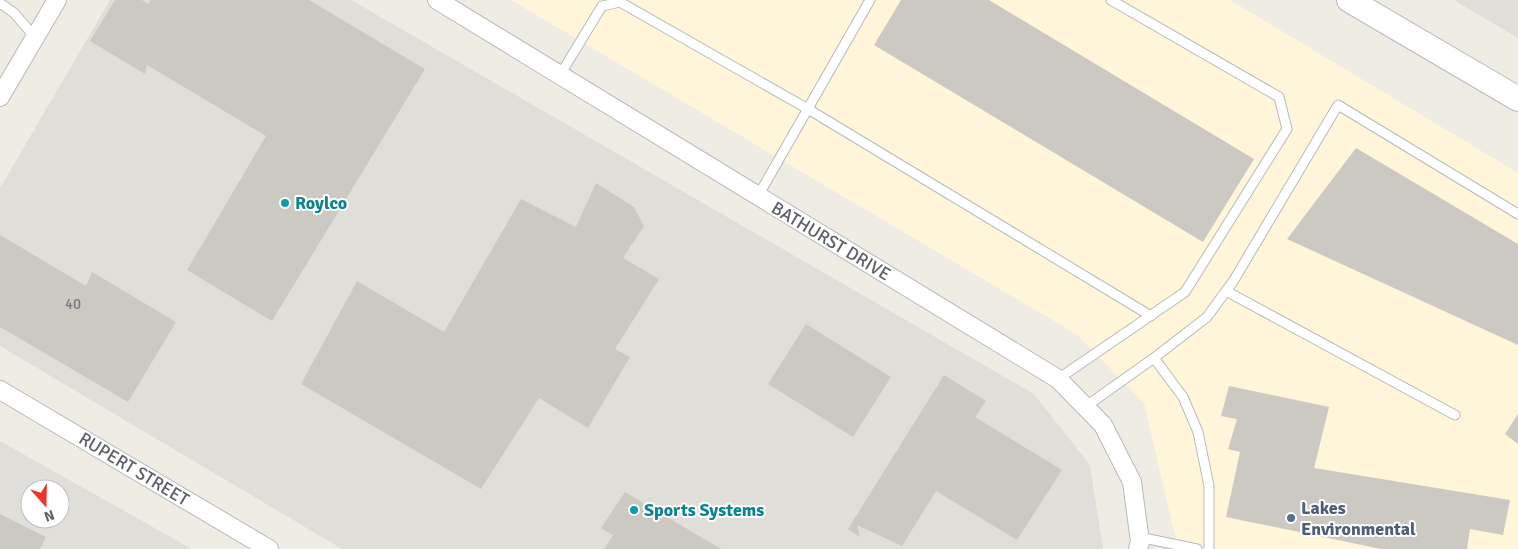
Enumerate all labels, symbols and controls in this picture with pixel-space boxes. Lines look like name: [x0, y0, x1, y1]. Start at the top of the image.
place label: Roylco: [295, 192, 347, 214]
marker: Roylco: [279, 197, 291, 209]
street label: BATHURST DRIVE: [767, 197, 895, 285]
house number: 40: [65, 295, 81, 313]
street label: RUPERT STREET: [75, 427, 193, 511]
north arrow: [20, 479, 70, 529]
place label: Lakes Environmental: [1301, 497, 1416, 540]
place label: Sports Systems: [644, 499, 764, 521]
marker: Sports Systems: [628, 504, 640, 516]
text: N: [42, 506, 57, 525]
marker: Lakes Environmental: [1285, 512, 1297, 524]

